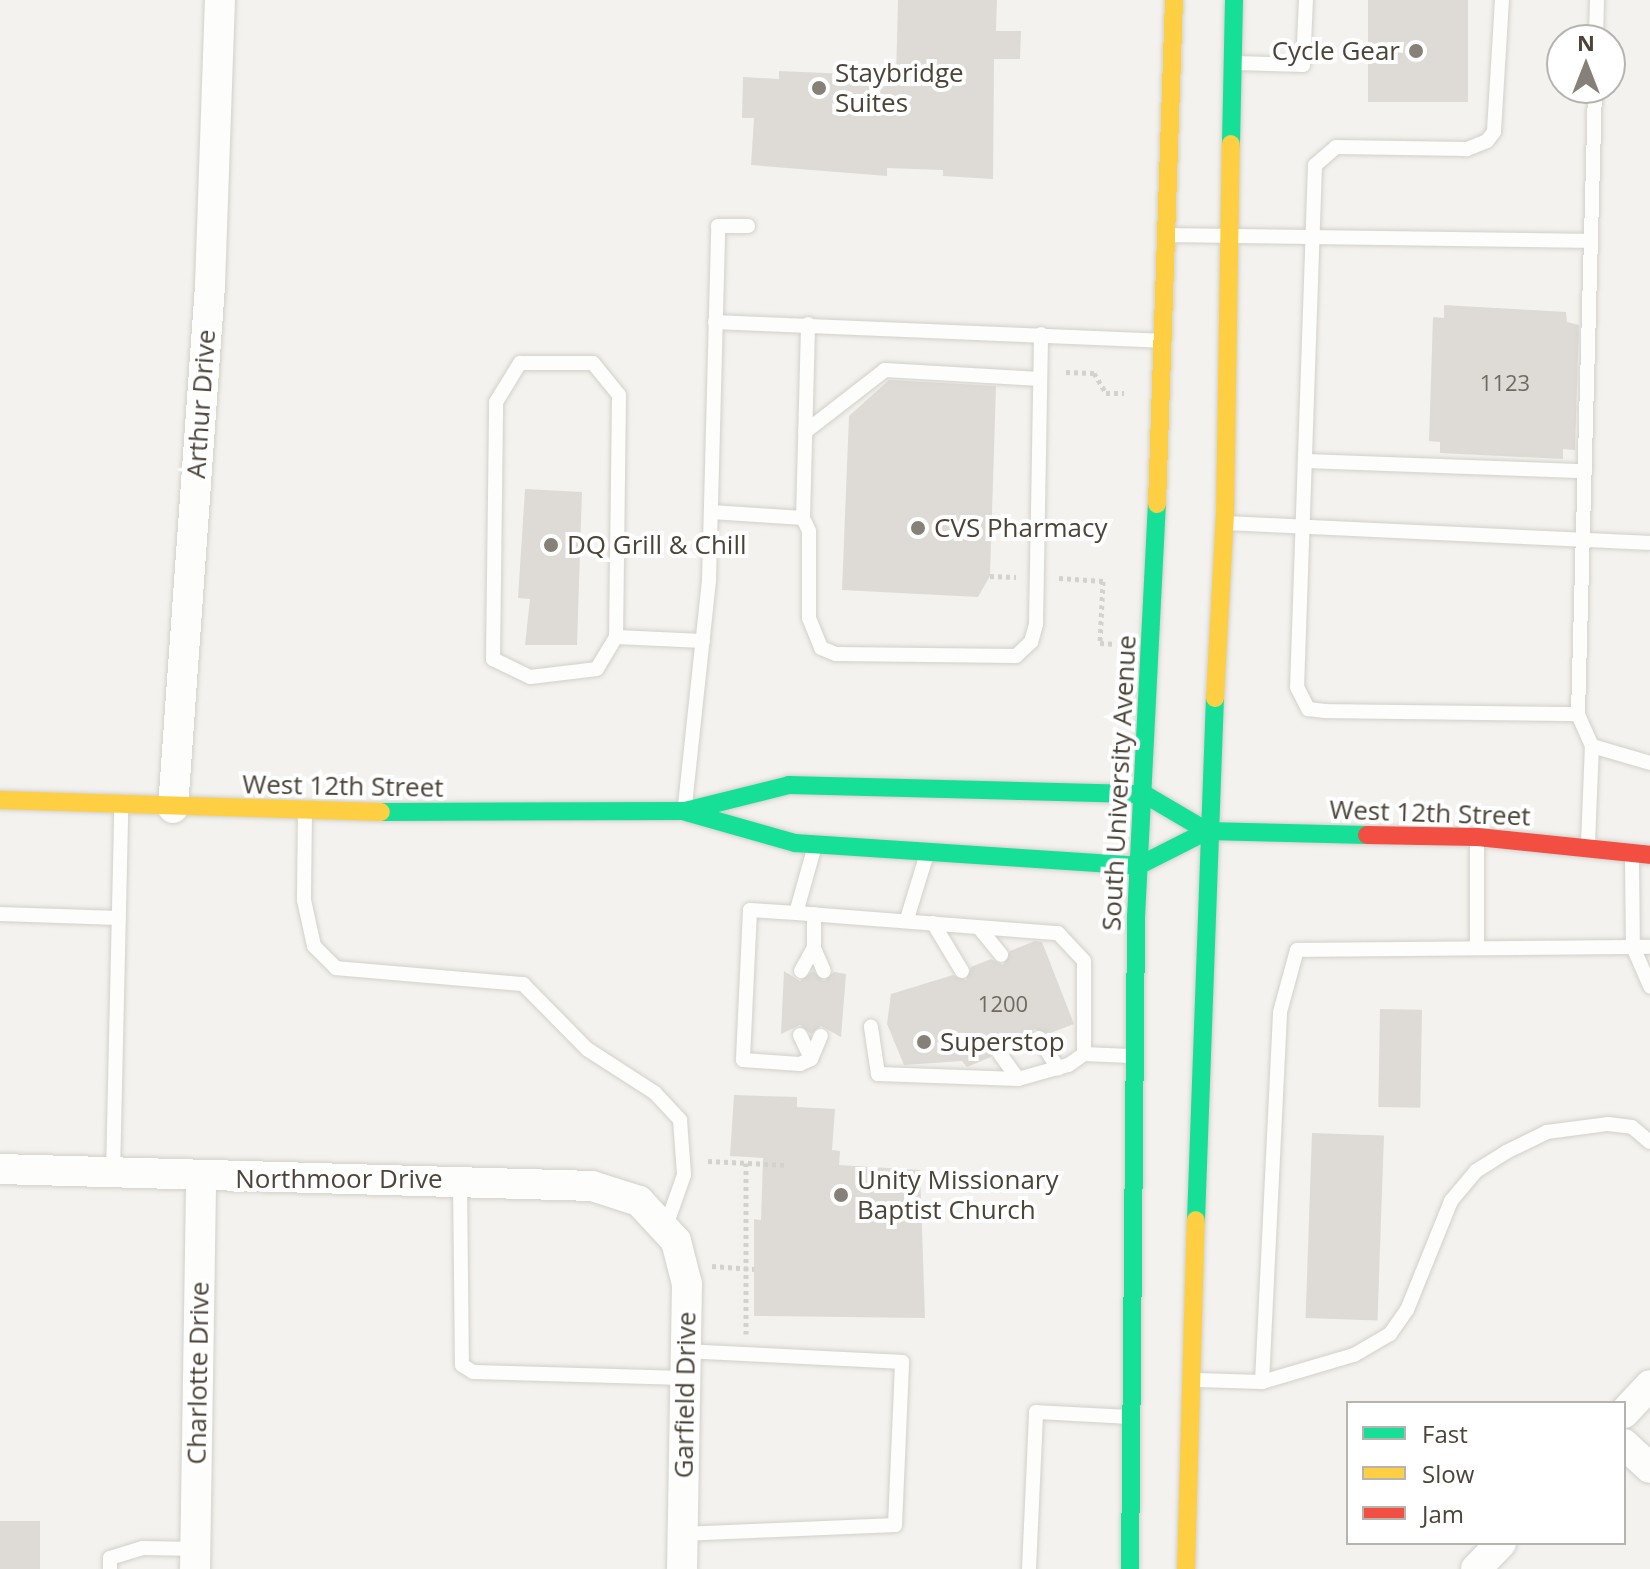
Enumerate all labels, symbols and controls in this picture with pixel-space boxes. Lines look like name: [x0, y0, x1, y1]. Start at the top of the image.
north arrow: [1546, 24, 1626, 104]
text: N: [1577, 27, 1595, 57]
place label: Cycle Gear: [1272, 35, 1400, 67]
marker: Cycle Gear: [1407, 42, 1425, 60]
place label: Staybridge Suites: [835, 57, 964, 118]
marker: Staybridge Suites: [810, 79, 828, 97]
street label: Arthur Drive: [180, 328, 222, 480]
house number: 1123: [1480, 370, 1530, 396]
place label: CVS Pharmacy: [934, 512, 1108, 544]
marker: CVS Pharmacy: [909, 519, 927, 537]
place label: DQ Grill & Chill: [567, 529, 747, 561]
marker: DQ Grill & Chill: [542, 536, 560, 554]
street label: South University Avenue: [1096, 634, 1142, 932]
street label: West 12th Street: [242, 769, 444, 803]
street label: West 12th Street: [1329, 794, 1531, 832]
house number: 1200: [978, 991, 1028, 1017]
place label: Superstop: [940, 1026, 1065, 1058]
marker: Superstop: [915, 1033, 933, 1051]
street label: Northmoor Drive: [235, 1163, 443, 1195]
place label: Unity Missionary Baptist Church: [857, 1164, 1058, 1226]
marker: Unity Missionary Baptist Church: [832, 1186, 850, 1204]
street label: Charlotte Drive: [181, 1281, 215, 1465]
street label: Garfield Drive: [668, 1311, 702, 1479]
legend: [1346, 1401, 1626, 1545]
text: Fast: [1422, 1417, 1468, 1450]
text: Slow: [1422, 1457, 1474, 1490]
text: Jam: [1422, 1497, 1464, 1530]

